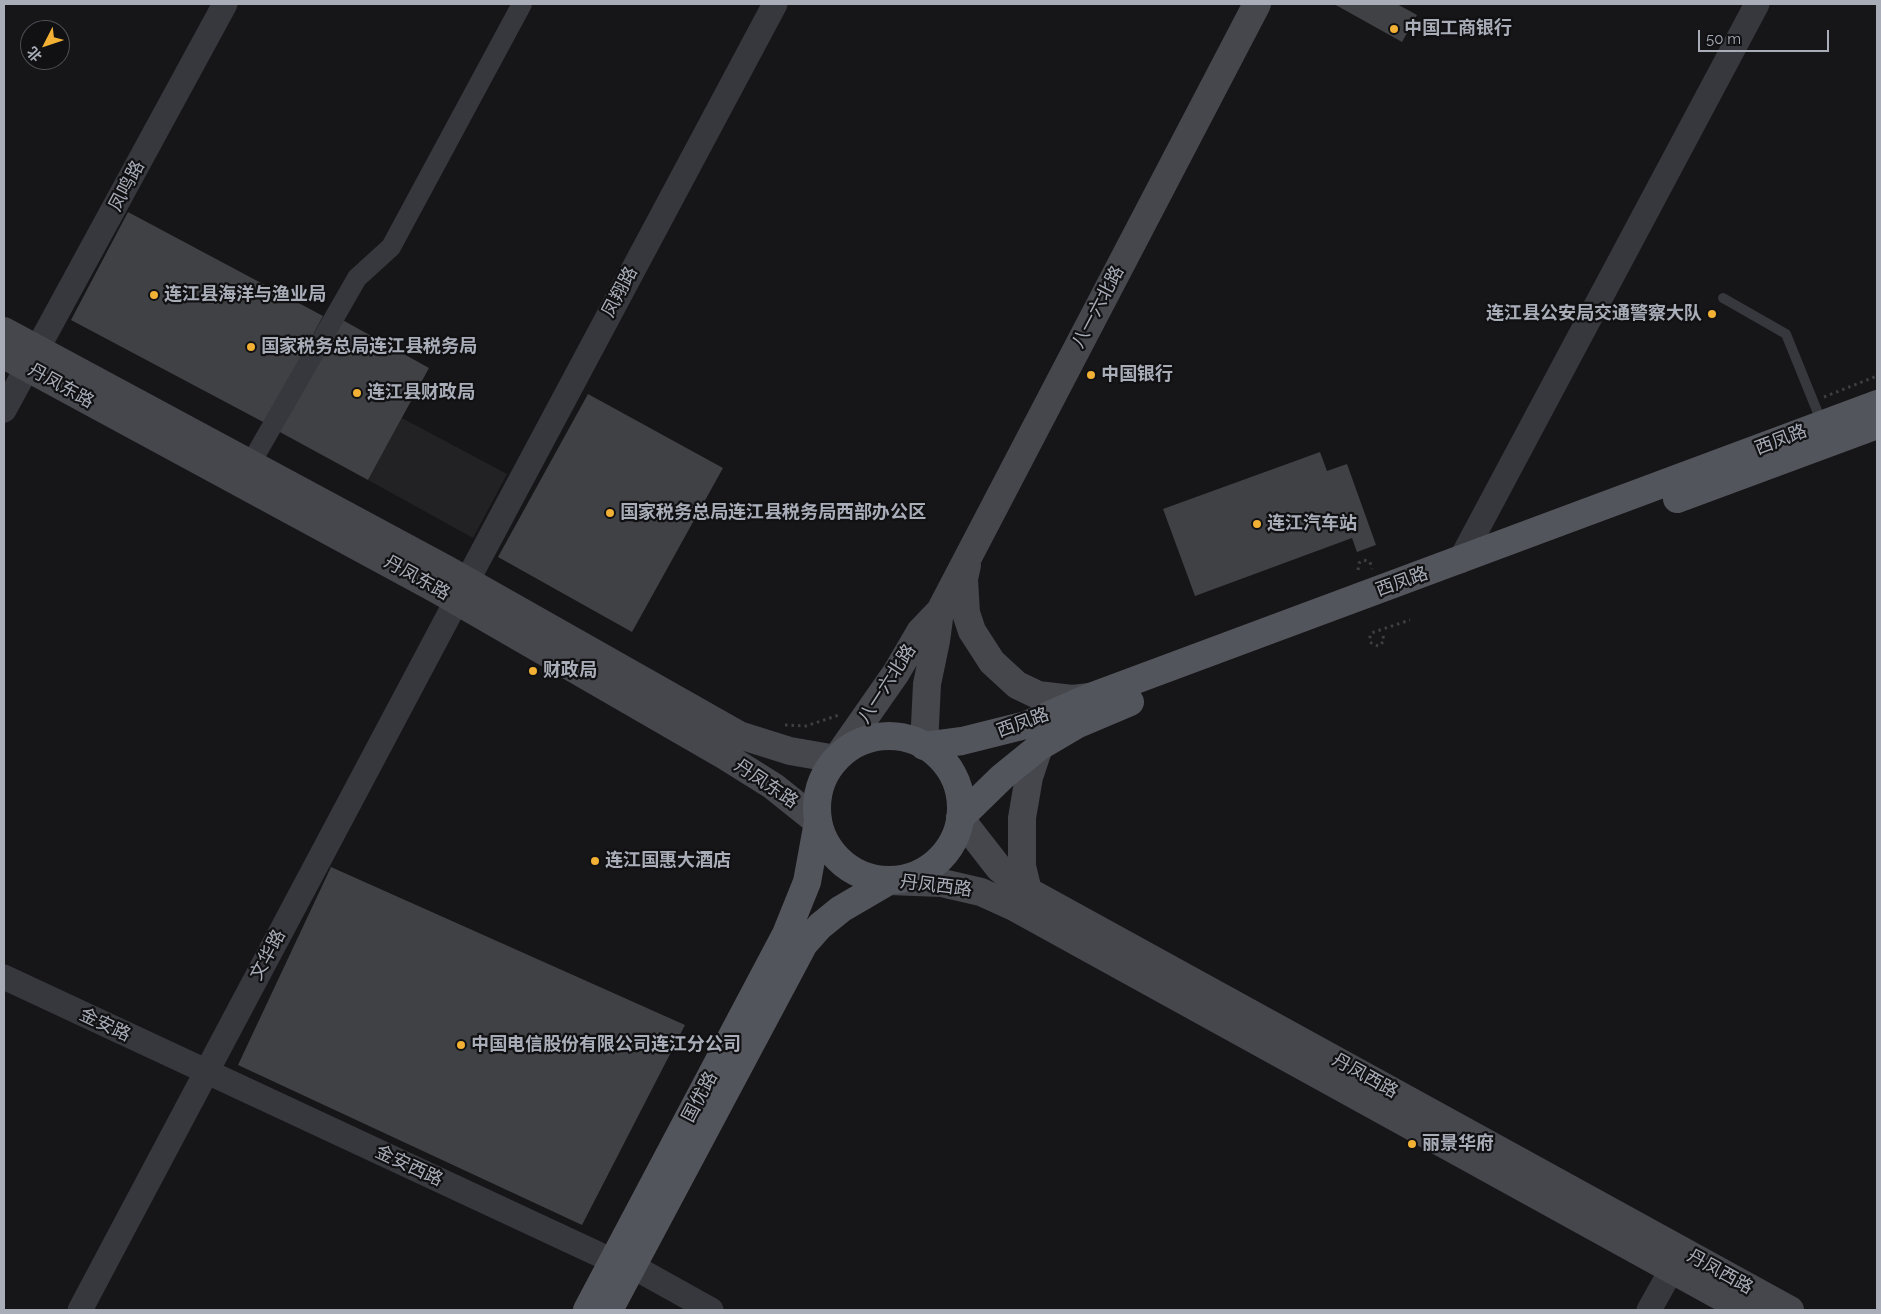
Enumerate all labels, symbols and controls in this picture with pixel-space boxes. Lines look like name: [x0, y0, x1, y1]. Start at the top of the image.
place label: 中国工商银行: [1404, 18, 1512, 40]
north arrow: [20, 20, 70, 70]
scale bar: [1701, 20, 1832, 52]
marker: 中国工商银行: [1388, 23, 1400, 35]
text: 50 m: [1706, 30, 1741, 48]
text: 北: [24, 44, 45, 65]
street label: 凤鸣路: [105, 157, 149, 215]
street label: 八一六北路: [1067, 262, 1129, 352]
street label: 凤翔路: [598, 263, 642, 321]
place label: 连江县海洋与渔业局: [164, 284, 326, 306]
marker: 连江县海洋与渔业局: [148, 289, 160, 301]
place label: 连江县公安局交通警察大队: [1486, 303, 1702, 325]
marker: 连江县公安局交通警察大队: [1706, 308, 1718, 320]
place label: 国家税务总局连江县税务局: [261, 336, 477, 358]
marker: 国家税务总局连江县税务局: [245, 341, 257, 353]
street label: 丹凤东路: [24, 359, 98, 413]
place label: 中国银行: [1101, 364, 1173, 386]
marker: 中国银行: [1085, 369, 1097, 381]
place label: 连江县财政局: [367, 382, 475, 404]
marker: 连江县财政局: [351, 387, 363, 399]
street label: 西凤路: [1752, 420, 1810, 460]
place label: 国家税务总局连江县税务局西部办公区: [620, 502, 926, 524]
marker: 国家税务总局连江县税务局西部办公区: [604, 507, 616, 519]
place label: 连江汽车站: [1267, 513, 1357, 535]
marker: 连江汽车站: [1251, 518, 1263, 530]
street label: 丹凤东路: [380, 551, 454, 605]
street label: 西凤路: [1373, 563, 1431, 601]
street label: 八一六北路: [853, 640, 921, 728]
place label: 财政局: [543, 660, 597, 682]
marker: 财政局: [527, 665, 539, 677]
street label: 西凤路: [994, 704, 1052, 742]
street label: 丹凤东路: [730, 755, 802, 813]
place label: 连江国惠大酒店: [605, 850, 731, 872]
marker: 连江国惠大酒店: [589, 855, 601, 867]
street label: 丹凤西路: [899, 871, 973, 901]
street label: 文华路: [246, 926, 290, 984]
street label: 金安路: [76, 1004, 134, 1046]
place label: 中国电信股份有限公司连江分公司: [471, 1034, 741, 1056]
marker: 中国电信股份有限公司连江分公司: [455, 1039, 467, 1051]
street label: 丹凤西路: [1328, 1049, 1402, 1103]
street label: 国优路: [678, 1068, 722, 1126]
place label: 丽景华府: [1422, 1133, 1494, 1155]
marker: 丽景华府: [1406, 1138, 1418, 1150]
street label: 金安西路: [372, 1141, 446, 1191]
street label: 丹凤西路: [1683, 1245, 1757, 1299]

